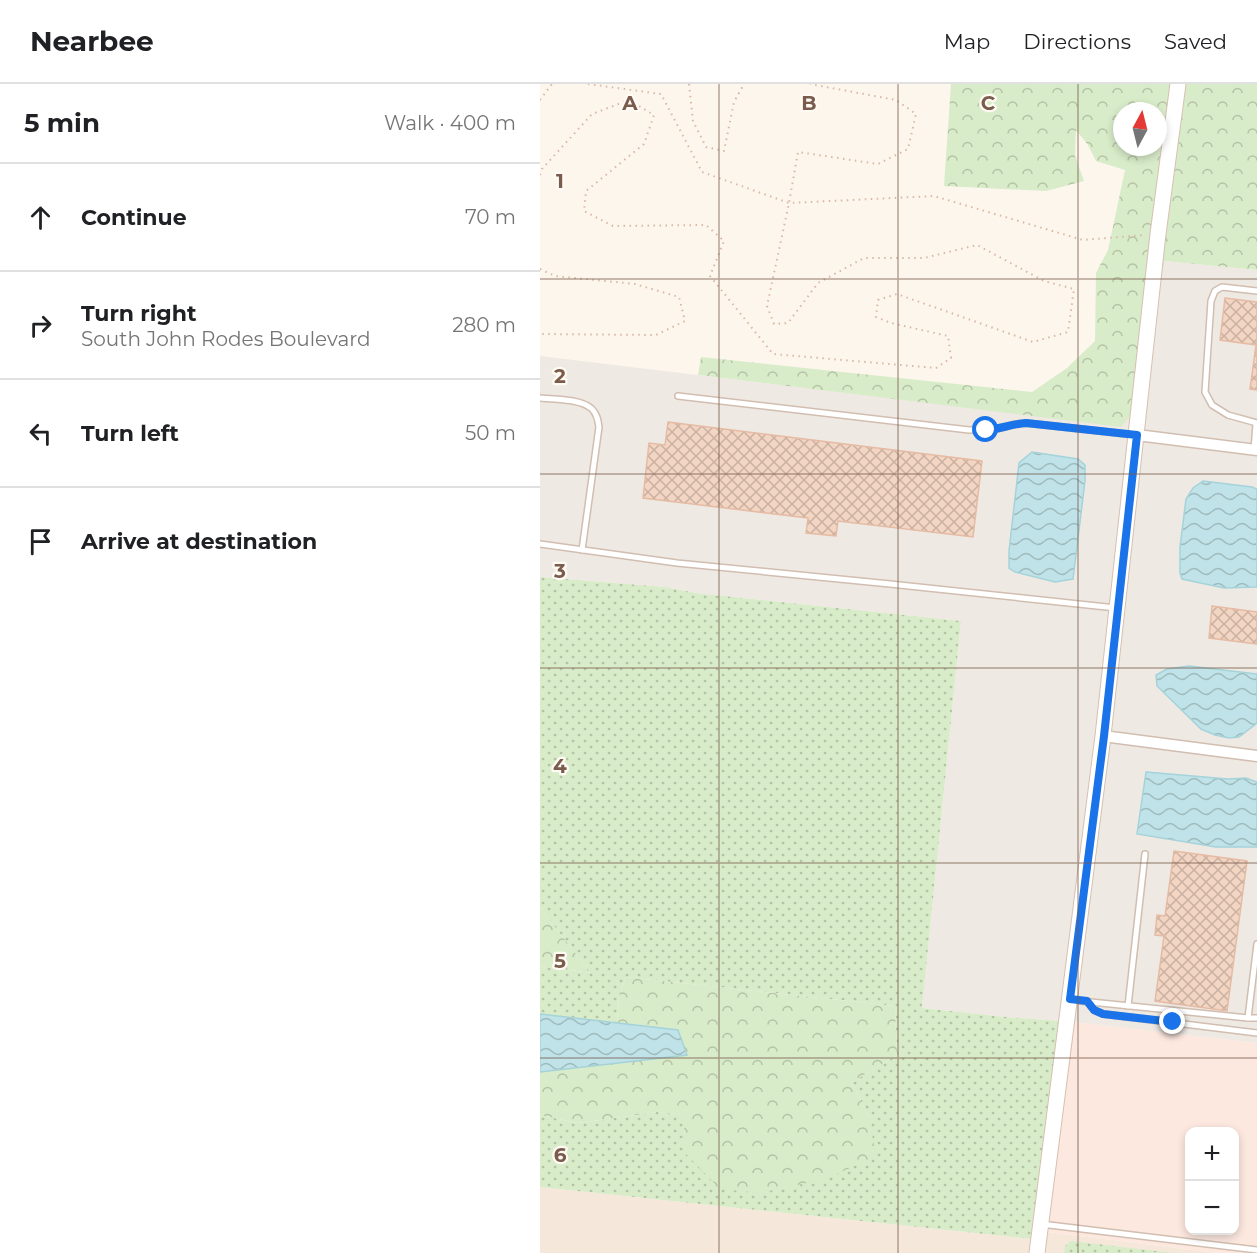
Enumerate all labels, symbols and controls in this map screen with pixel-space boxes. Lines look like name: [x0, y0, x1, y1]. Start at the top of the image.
text: Nearbee: [30, 24, 154, 58]
text: Map: [944, 29, 990, 54]
text: Directions: [1023, 29, 1131, 54]
text: Saved: [1164, 29, 1227, 54]
text: A: [621, 91, 638, 115]
text: B: [801, 91, 817, 115]
text: C: [981, 91, 996, 115]
north arrow: [1113, 102, 1167, 156]
text: 5 min: [24, 107, 100, 139]
text: Walk · 400 m: [384, 111, 516, 135]
text: 1: [556, 169, 564, 193]
icon: ahead: [24, 201, 57, 234]
text: Continue: [81, 204, 187, 231]
text: 70 m: [465, 205, 516, 229]
text: Turn right: [81, 300, 196, 327]
icon: right: [24, 309, 57, 342]
text: 280 m: [452, 313, 516, 337]
text: South John Rodes Boulevard: [81, 327, 371, 351]
text: 2: [554, 364, 566, 388]
route start: [972, 416, 998, 442]
icon: left: [24, 417, 57, 450]
text: Turn left: [81, 420, 179, 447]
text: 50 m: [465, 421, 516, 445]
icon: arrive: [24, 525, 57, 558]
text: Arrive at destination: [81, 528, 317, 555]
text: 3: [553, 559, 566, 583]
text: 4: [553, 754, 567, 778]
text: 5: [554, 949, 566, 973]
route end: [1159, 1008, 1185, 1034]
map controls: [1185, 1127, 1239, 1235]
button: +: [1185, 1127, 1239, 1181]
text: 6: [554, 1143, 567, 1167]
button: −: [1185, 1181, 1239, 1235]

